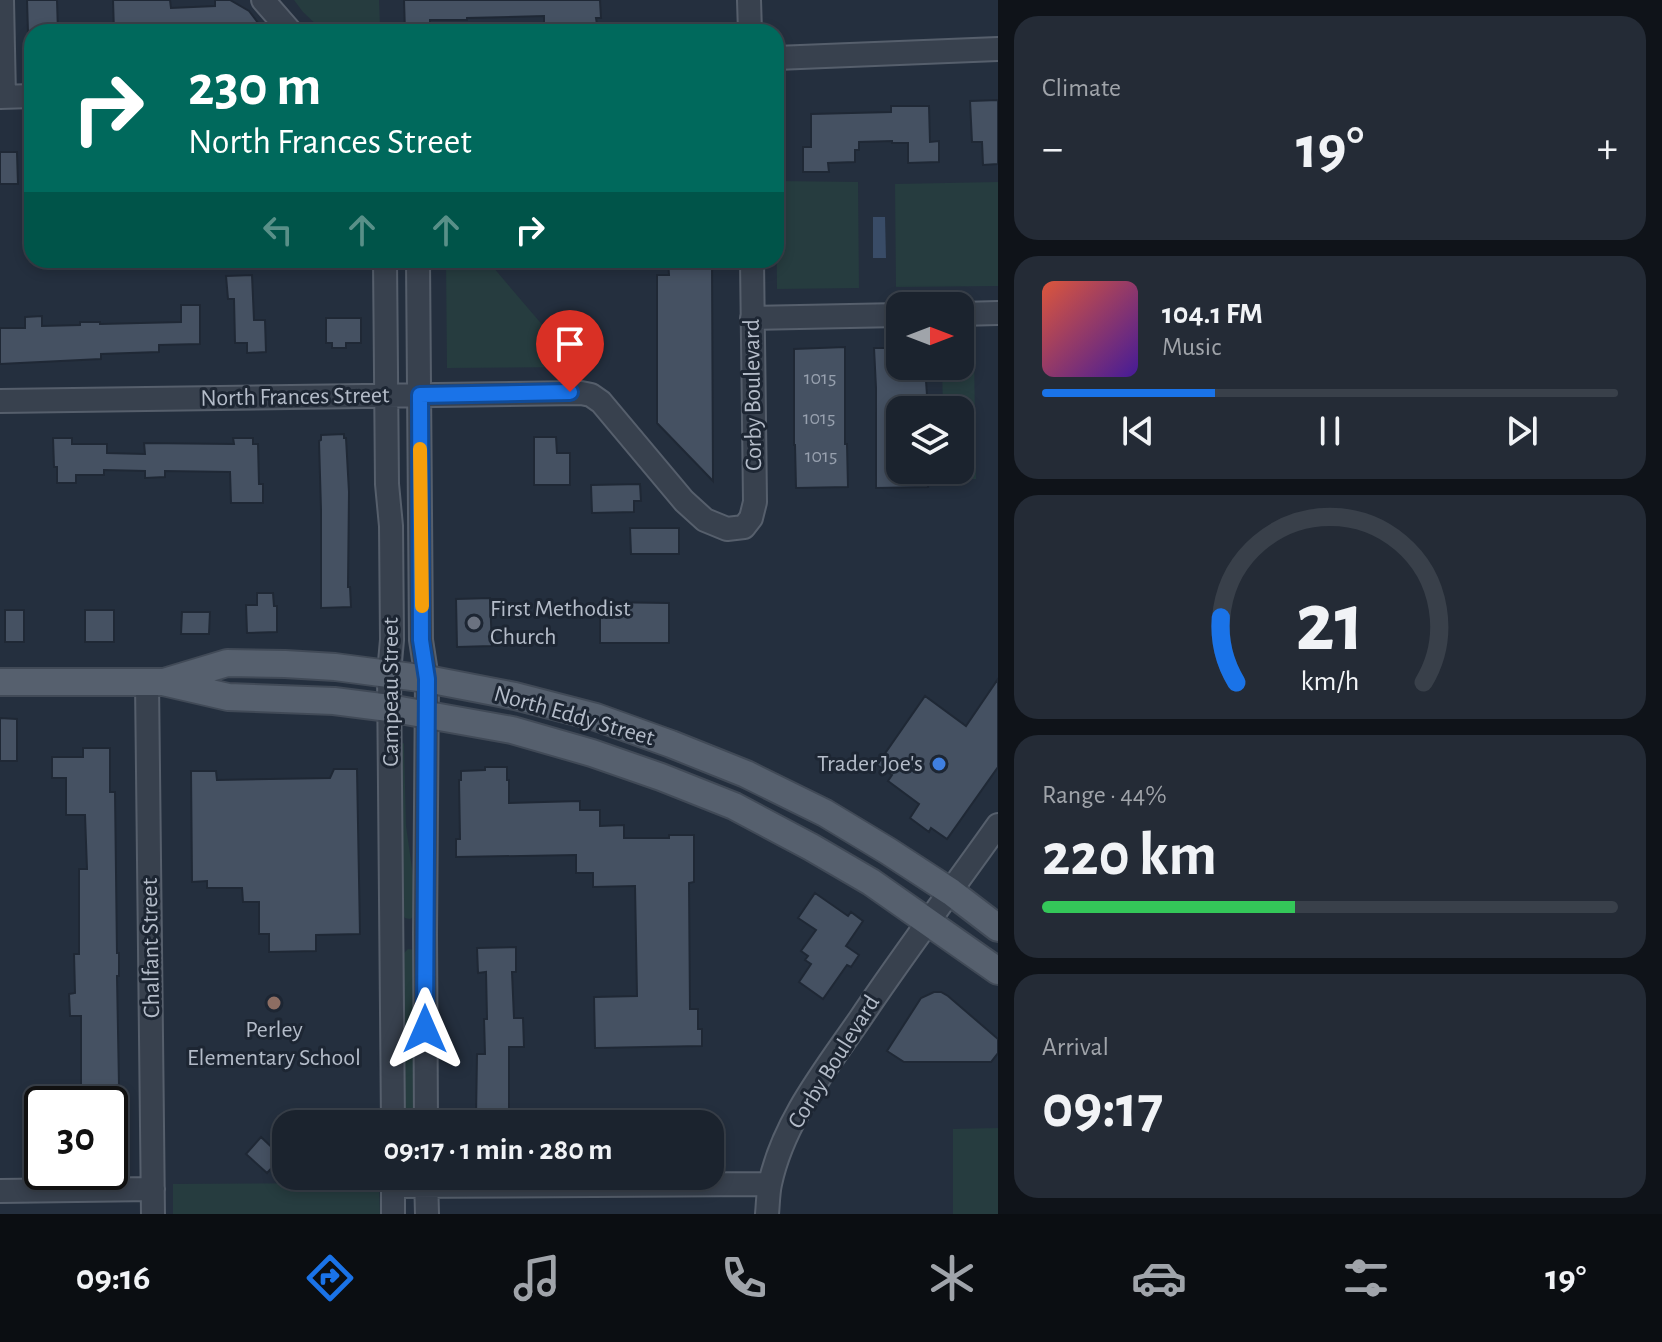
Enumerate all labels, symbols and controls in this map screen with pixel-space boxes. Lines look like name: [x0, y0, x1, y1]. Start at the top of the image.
icon: right: [56, 56, 160, 160]
text: 230 m: [188, 59, 321, 115]
text: Climate: [1042, 75, 1121, 101]
text: 19°: [1296, 119, 1364, 179]
text: North Frances Street: [188, 124, 472, 160]
text: −: [1042, 127, 1063, 171]
text: +: [1597, 127, 1618, 171]
icon: left: [256, 208, 300, 252]
icon: ahead: [340, 208, 384, 252]
icon: ahead: [424, 208, 468, 252]
icon: right: [508, 208, 552, 252]
north arrow: [886, 292, 974, 380]
map controls: [886, 292, 974, 484]
text: 104.1 FM: [1162, 299, 1263, 329]
pin: [536, 310, 604, 392]
street label: Corby Boulevard: [740, 319, 766, 471]
icon: arrive: [548, 322, 592, 366]
text: Music: [1162, 334, 1221, 360]
house number: 1015: [804, 368, 836, 388]
street label: North Frances Street: [200, 383, 390, 411]
button: layers: [886, 396, 974, 484]
house number: 1015: [803, 408, 835, 428]
icon: previous: [1116, 409, 1160, 453]
icon: pause: [1308, 409, 1352, 453]
icon: next: [1500, 409, 1544, 453]
house number: 1015: [805, 446, 837, 466]
text: 21: [1295, 582, 1365, 666]
place label: First Methodist Church: [490, 597, 631, 649]
marker: First Methodist Church: [465, 614, 483, 632]
street label: Campeau Street: [379, 617, 403, 767]
text: km/h: [1301, 667, 1359, 696]
street label: North Eddy Street: [491, 682, 657, 750]
place label: Trader Joe's: [817, 752, 923, 776]
marker: Trader Joe's: [930, 755, 948, 773]
text: Range · 44%: [1042, 782, 1167, 808]
text: 220 km: [1042, 826, 1217, 886]
street label: Chalfant Street: [138, 877, 164, 1018]
position arrow: [383, 987, 467, 1071]
street label: Corby Boulevard: [784, 991, 884, 1133]
marker: Perley Elementary School: [265, 994, 283, 1012]
place label: Perley Elementary School: [187, 1018, 361, 1070]
text: Arrival: [1042, 1034, 1109, 1060]
text: 09:17: [1042, 1078, 1164, 1138]
speed limit sign: 30: [24, 1086, 128, 1190]
text: 09:17 · 1 min · 280 m: [383, 1135, 613, 1165]
icon: directions: [302, 1250, 358, 1306]
icon: music: [509, 1250, 565, 1306]
icon: phone: [716, 1250, 772, 1306]
icon: climate: [924, 1250, 980, 1306]
icon: car: [1131, 1250, 1187, 1306]
icon: filters: [1338, 1250, 1394, 1306]
text: 09:16: [76, 1260, 150, 1296]
text: 19°: [1545, 1260, 1586, 1296]

